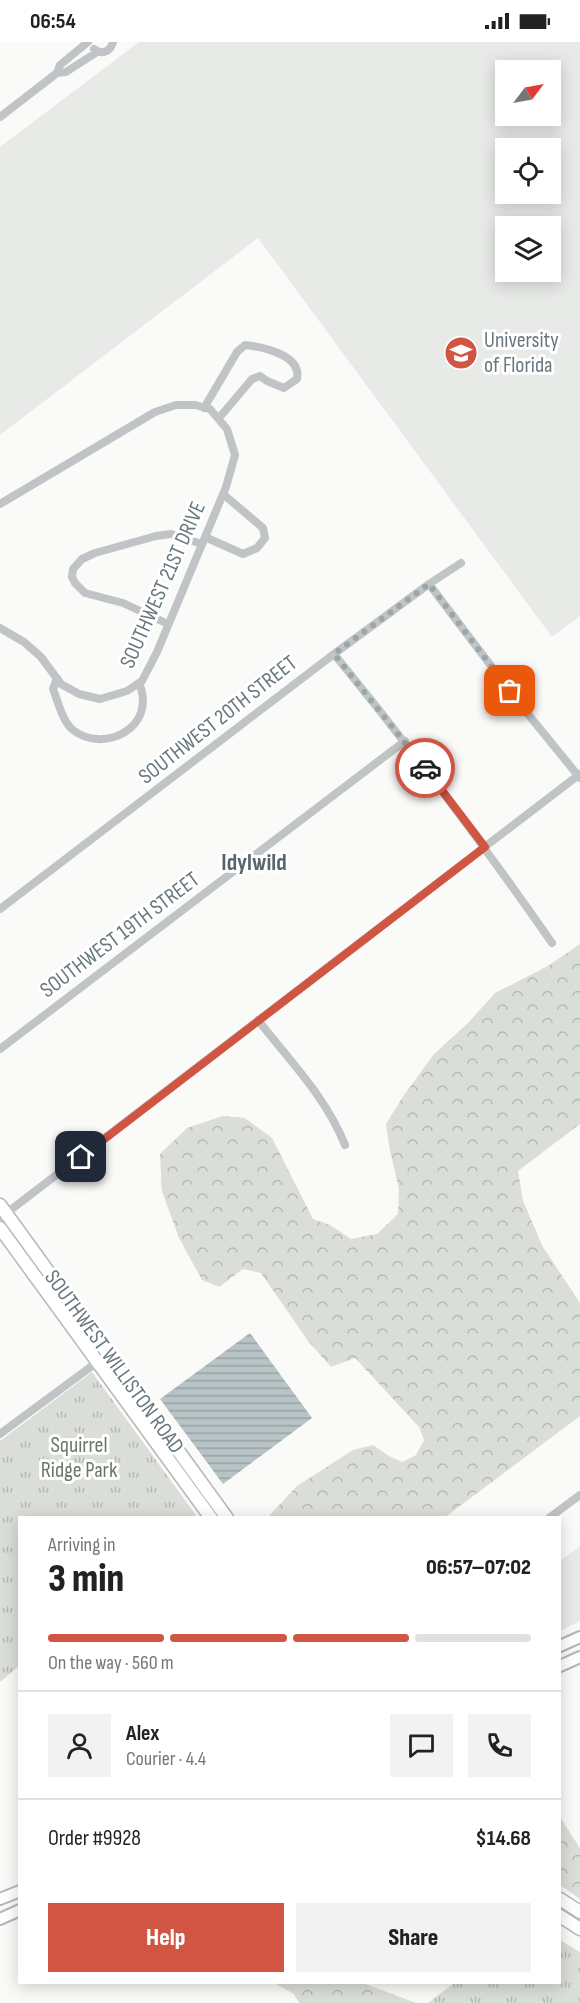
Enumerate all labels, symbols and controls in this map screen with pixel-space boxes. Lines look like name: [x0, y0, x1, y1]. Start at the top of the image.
text: 06:54: [30, 8, 76, 35]
north arrow: [495, 60, 561, 126]
map controls: [495, 60, 561, 282]
button: locate: [495, 138, 561, 204]
button: layers: [495, 216, 561, 282]
place label: University of Florida: [484, 327, 559, 379]
school or university icon: University of Florida: [443, 335, 479, 371]
street label: SOUTHWEST 21ST DRIVE: [114, 498, 212, 672]
street label: SOUTHWEST 20TH STREET: [133, 650, 303, 790]
pin: [484, 665, 535, 716]
icon: bag: [493, 674, 526, 707]
courier: [395, 738, 455, 798]
icon: car: [409, 752, 442, 785]
district label: Idylwild: [221, 848, 287, 877]
street label: SOUTHWEST 19TH STREET: [35, 866, 205, 1004]
pin: [55, 1131, 106, 1182]
icon: home: [64, 1140, 97, 1173]
street label: SOUTHWEST WILLISTON ROAD: [38, 1265, 190, 1459]
park label: Squirrel Ridge Park: [41, 1432, 118, 1484]
text: Arriving in: [48, 1533, 116, 1557]
text: 06:57–07:02: [426, 1554, 531, 1581]
text: 3 min: [48, 1556, 124, 1603]
text: On the way · 560 m: [48, 1651, 174, 1675]
button: person: [48, 1714, 111, 1777]
button: chat: [390, 1714, 453, 1777]
button: phone: [468, 1714, 531, 1777]
text: Alex: [126, 1720, 159, 1747]
text: Courier · 4.4: [126, 1747, 206, 1771]
text: Order #9928: [48, 1825, 141, 1852]
text: $14.68: [475, 1825, 531, 1852]
button: Help: [48, 1903, 284, 1972]
button: Share: [296, 1903, 531, 1972]

